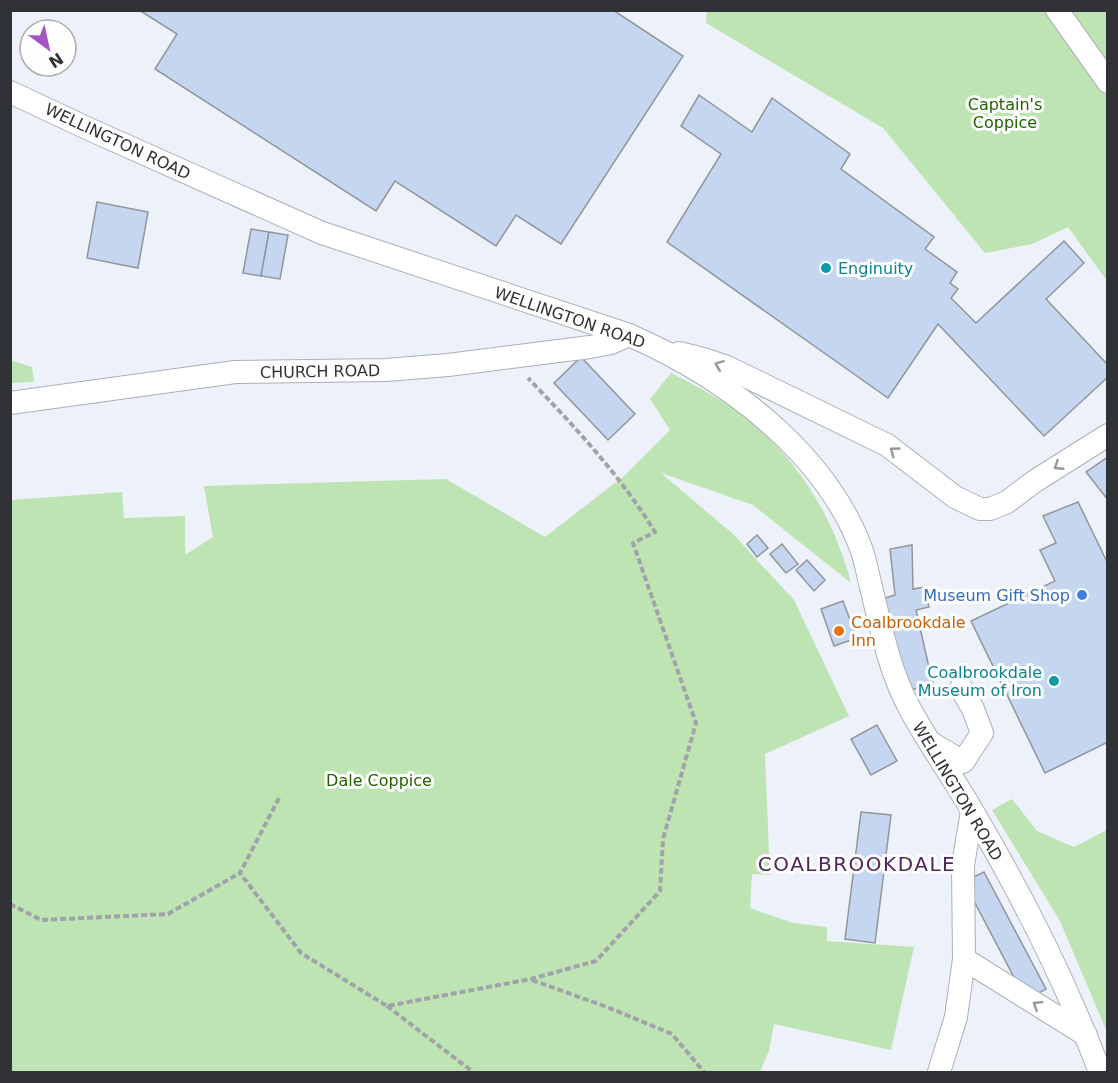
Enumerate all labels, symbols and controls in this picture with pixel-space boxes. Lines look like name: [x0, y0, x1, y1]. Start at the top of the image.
north arrow: [18, 18, 78, 78]
text: N: [45, 49, 67, 72]
park label: Captain's Coppice: [968, 95, 1042, 132]
street label: WELLINGTON ROAD: [42, 99, 194, 184]
place label: Enginuity: [838, 259, 913, 278]
marker: Enginuity: [819, 261, 833, 275]
street label: WELLINGTON ROAD: [492, 283, 648, 352]
one-way arrow: [714, 359, 725, 372]
street label: CHURCH ROAD: [260, 361, 380, 382]
one-way arrow: [889, 447, 900, 458]
one-way arrow: [1054, 459, 1064, 471]
place label: Museum Gift Shop: [923, 586, 1070, 605]
marker: Museum Gift Shop: [1075, 588, 1089, 602]
place label: Coalbrookdale Inn: [851, 613, 966, 650]
marker: Coalbrookdale Inn: [832, 624, 846, 638]
place label: Coalbrookdale Museum of Iron: [918, 663, 1042, 700]
marker: Coalbrookdale Museum of Iron: [1047, 674, 1061, 688]
street label: WELLINGTON ROAD: [909, 718, 1007, 864]
park label: Dale Coppice: [326, 771, 432, 790]
district label: COALBROOKDALE: [758, 852, 956, 876]
one-way arrow: [1033, 1000, 1043, 1012]

